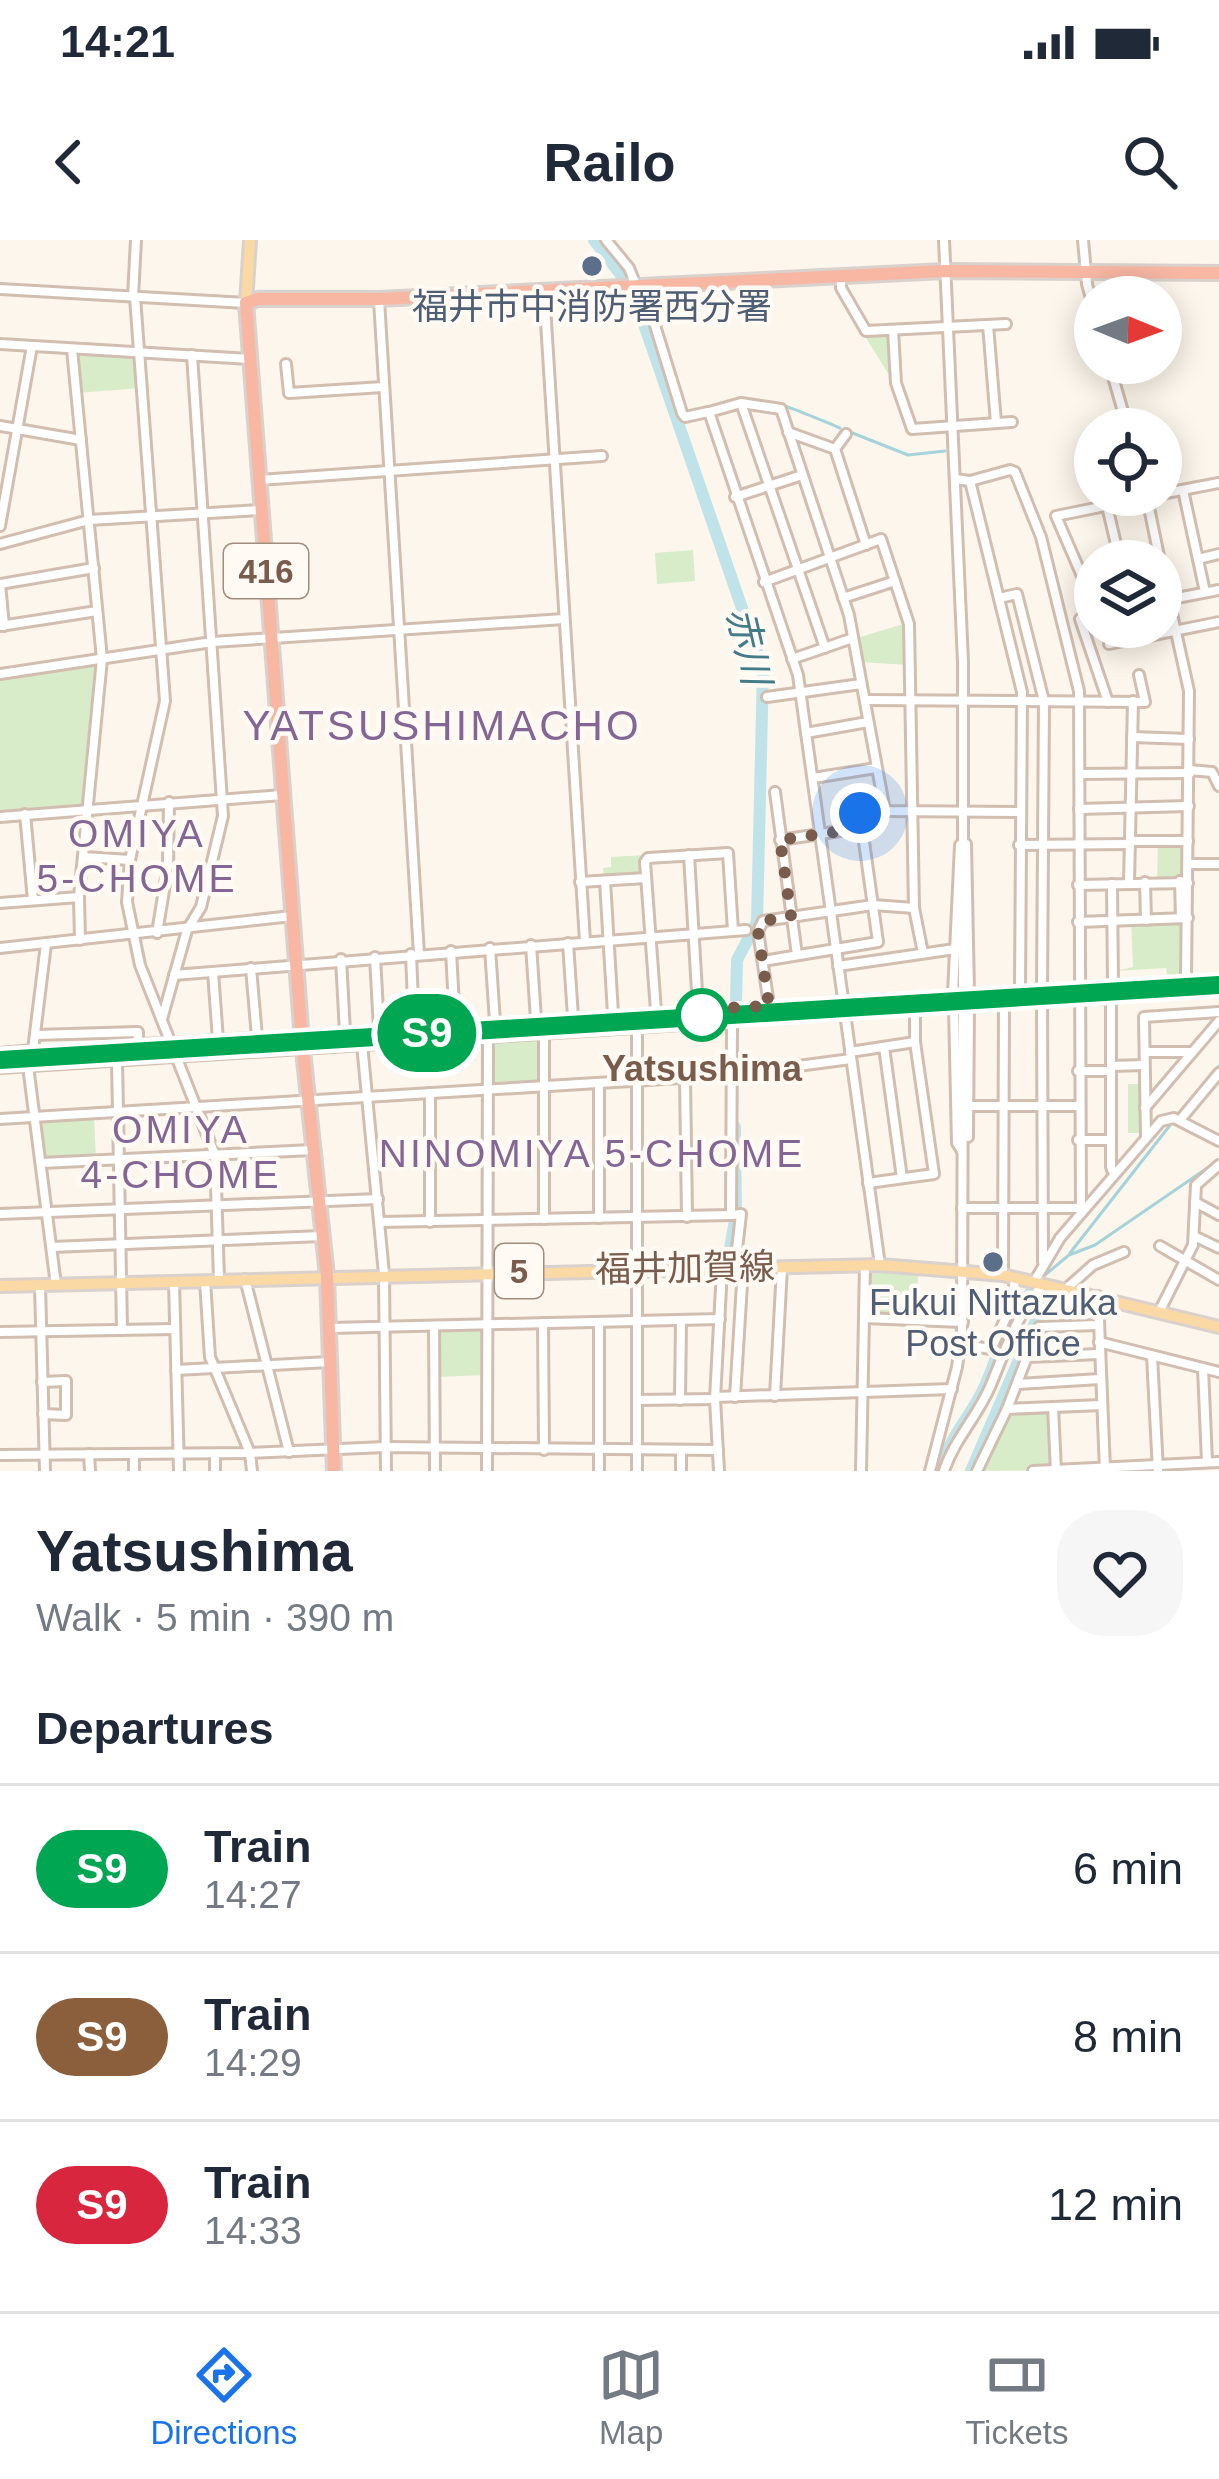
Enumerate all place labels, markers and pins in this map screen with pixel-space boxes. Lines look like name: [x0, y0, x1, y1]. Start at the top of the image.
marker: 福井市中消防署西分署: [579, 253, 605, 279]
place label: 福井市中消防署西分署: [412, 286, 772, 327]
marker: Yatsushima: [677, 990, 727, 1040]
place label: Yatsushima: [602, 1048, 803, 1089]
marker: Fukui Nittazuka Post Office: [980, 1249, 1006, 1275]
place label: Fukui Nittazuka Post Office: [869, 1282, 1118, 1364]

